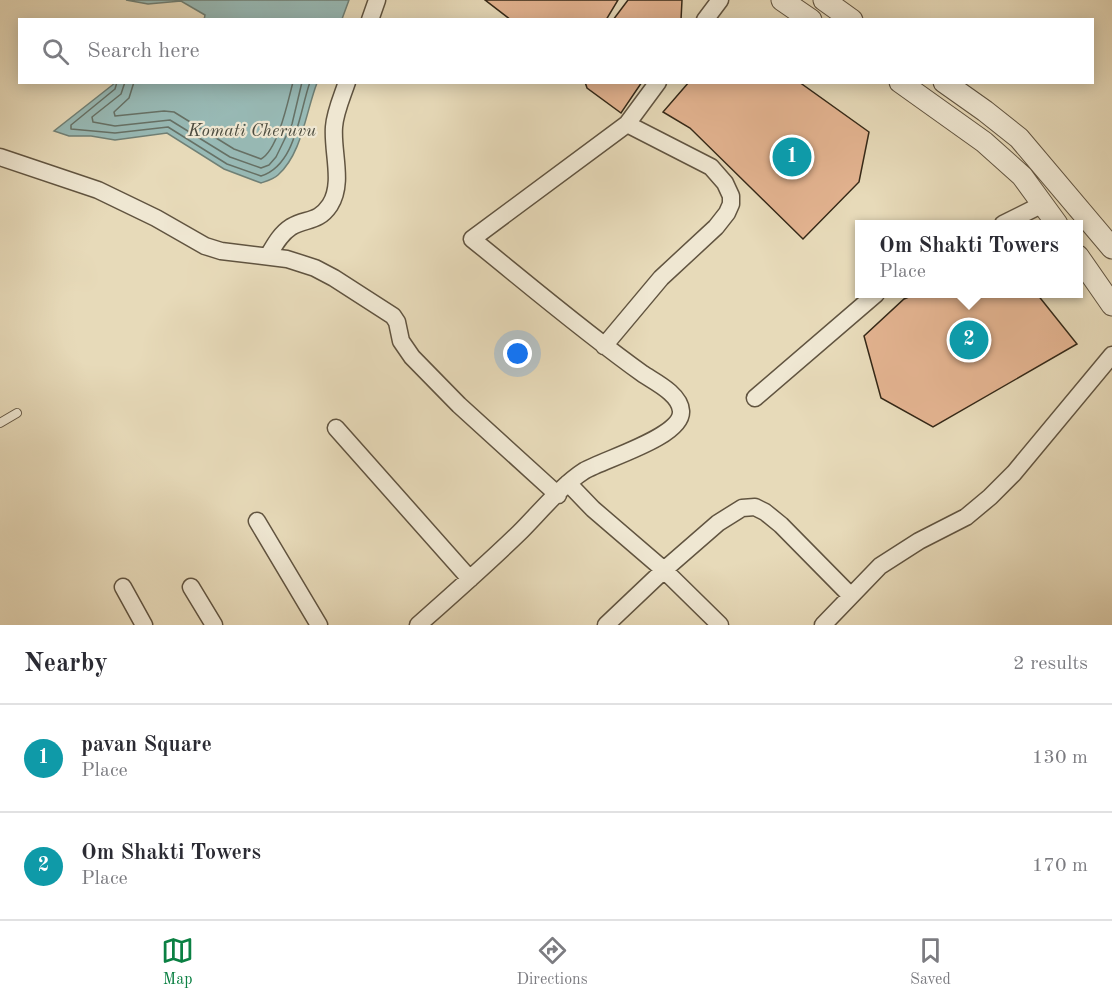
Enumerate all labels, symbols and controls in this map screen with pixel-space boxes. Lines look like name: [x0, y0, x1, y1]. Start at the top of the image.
search box: [18, 18, 1094, 84]
icon: search: [39, 35, 72, 68]
text: Search here: [87, 40, 200, 62]
water label: Komati Cheruvu: [187, 122, 316, 140]
pin: 1: [772, 134, 812, 180]
popup: [855, 220, 1083, 298]
text: Om Shakti Towers: [879, 235, 1059, 257]
text: Place: [879, 262, 926, 282]
pin: 2: [950, 318, 988, 362]
your location: [503, 339, 532, 368]
text: Nearby: [24, 651, 108, 677]
text: 2 results: [1013, 654, 1088, 674]
text: pavan Square: [81, 734, 212, 756]
text: 1: [38, 748, 49, 768]
text: 130 m: [1032, 748, 1088, 768]
text: Place: [81, 761, 128, 781]
text: Om Shakti Towers: [81, 842, 261, 864]
text: 2: [38, 856, 49, 876]
text: 170 m: [1032, 856, 1088, 876]
text: Place: [81, 869, 128, 889]
tab: Map: [161, 934, 194, 990]
tab: Directions: [517, 934, 588, 990]
tab: Saved: [910, 934, 951, 990]

